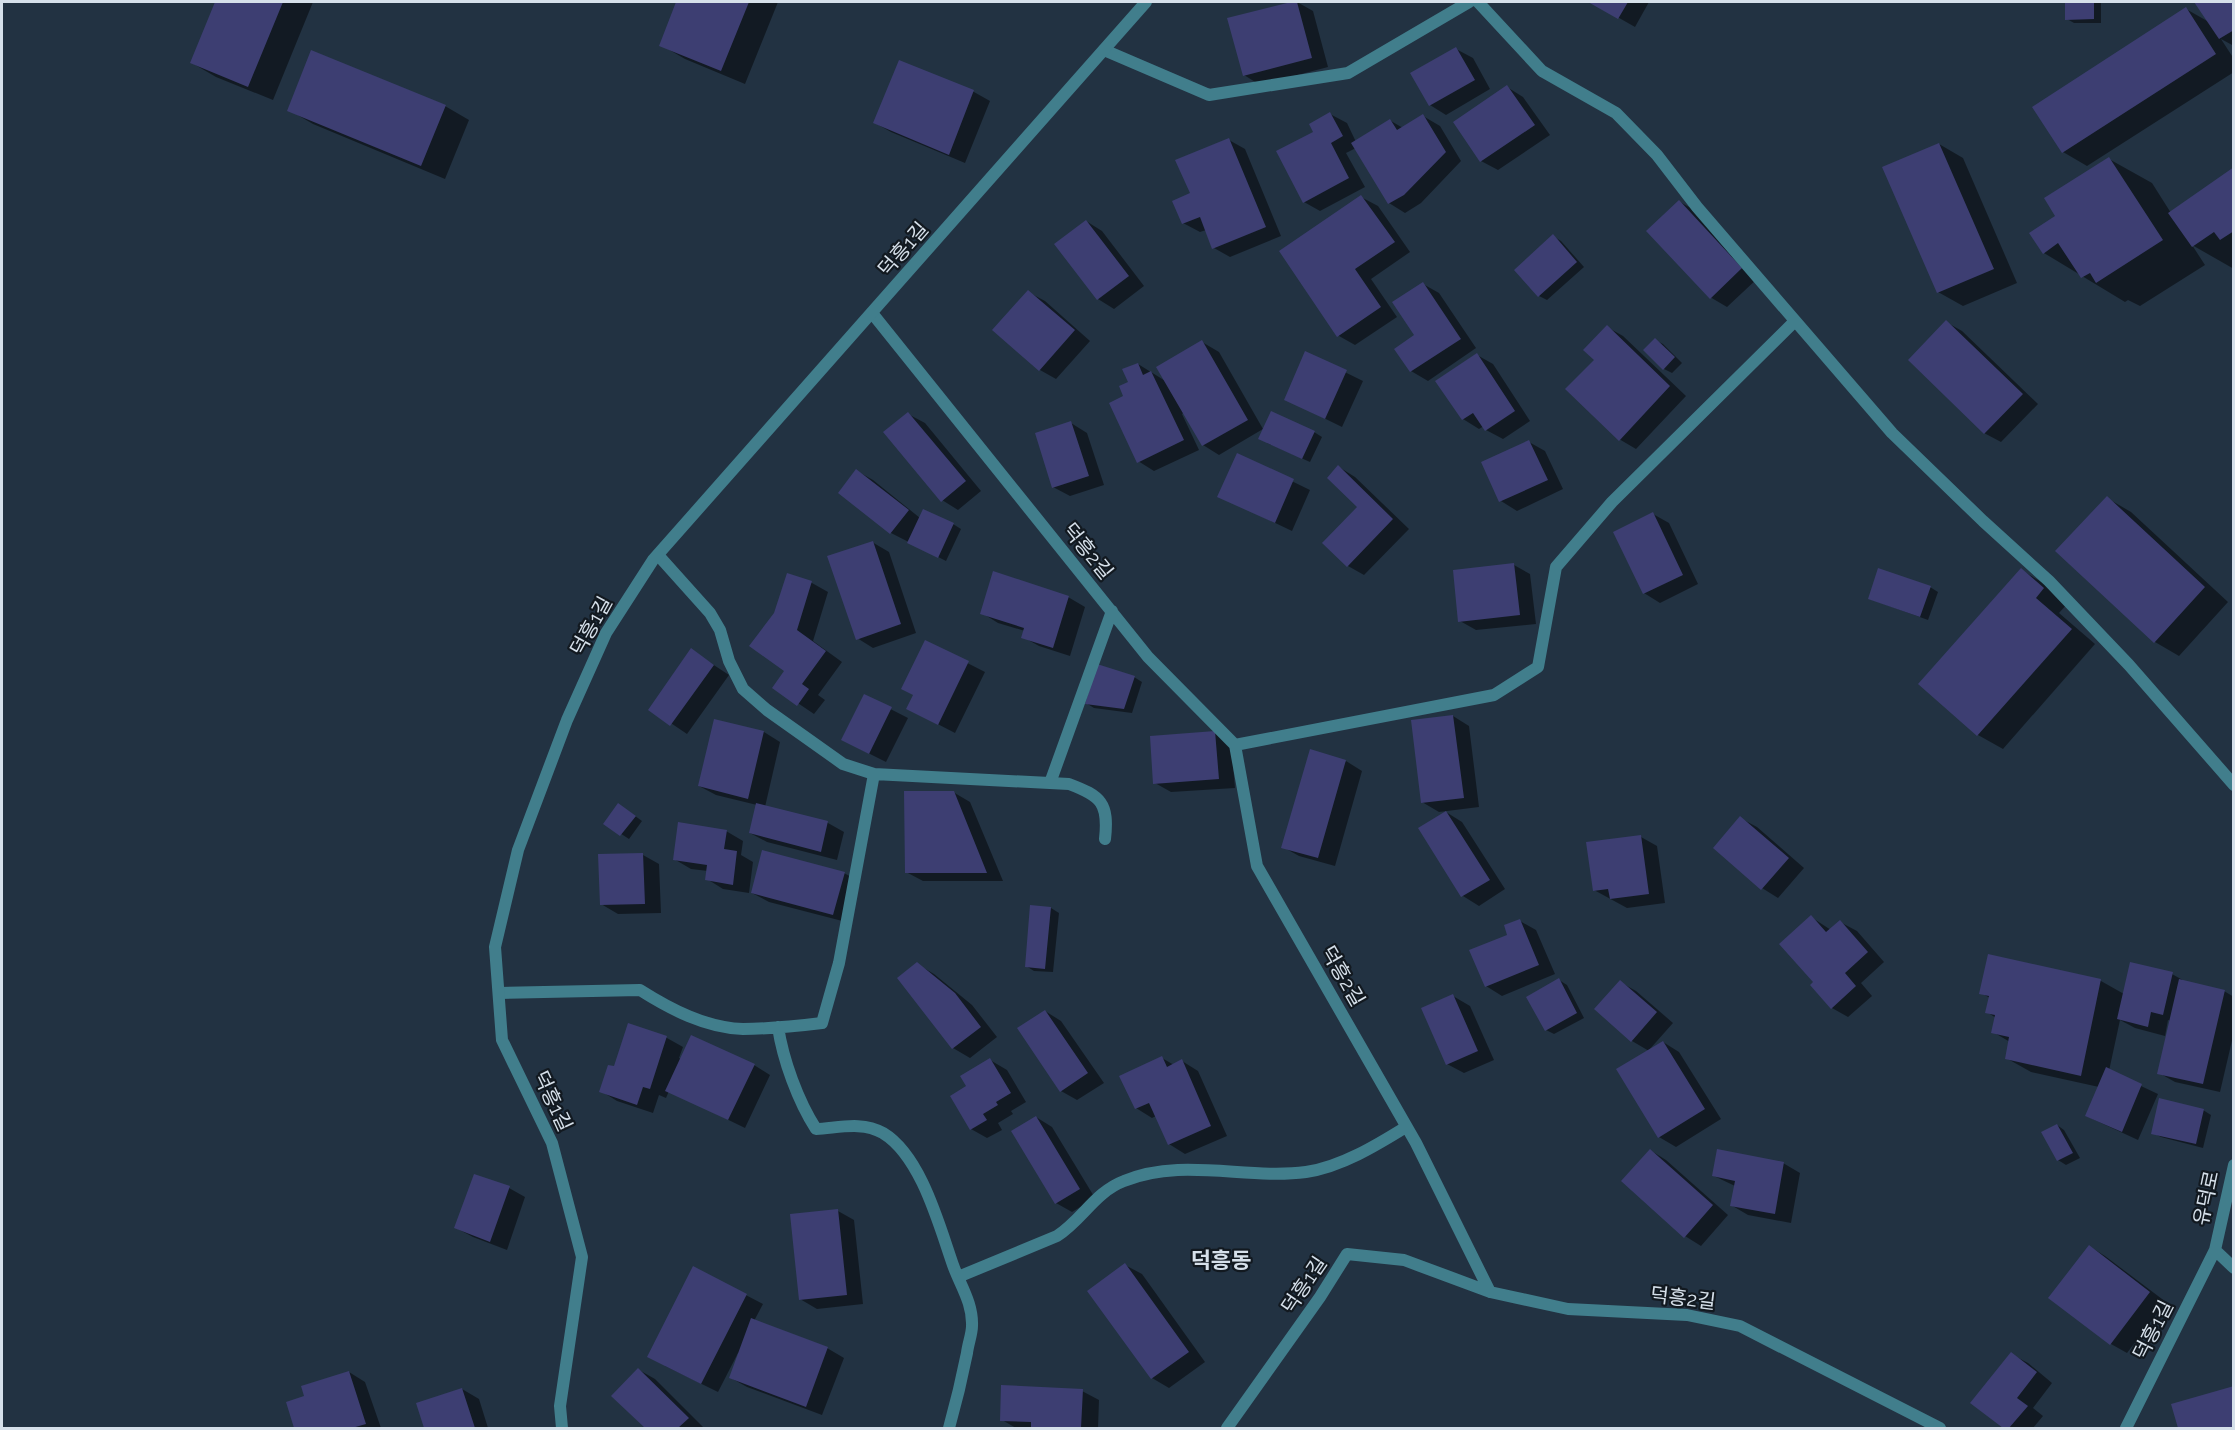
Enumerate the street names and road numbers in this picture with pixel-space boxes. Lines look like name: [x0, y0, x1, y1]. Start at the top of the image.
street label: 덕흥1길: [873, 217, 933, 281]
street label: 덕흥2길: [1058, 518, 1118, 584]
street label: 덕흥1길: [565, 592, 617, 660]
street label: 덕흥2길: [1316, 942, 1370, 1010]
street label: 덕흥1길: [529, 1067, 577, 1135]
street label: 유덕로: [2189, 1169, 2223, 1227]
street label: 덕흥1길: [1276, 1252, 1332, 1318]
street label: 덕흥2길: [1649, 1282, 1717, 1314]
street label: 덕흥1길: [2128, 1296, 2178, 1364]

